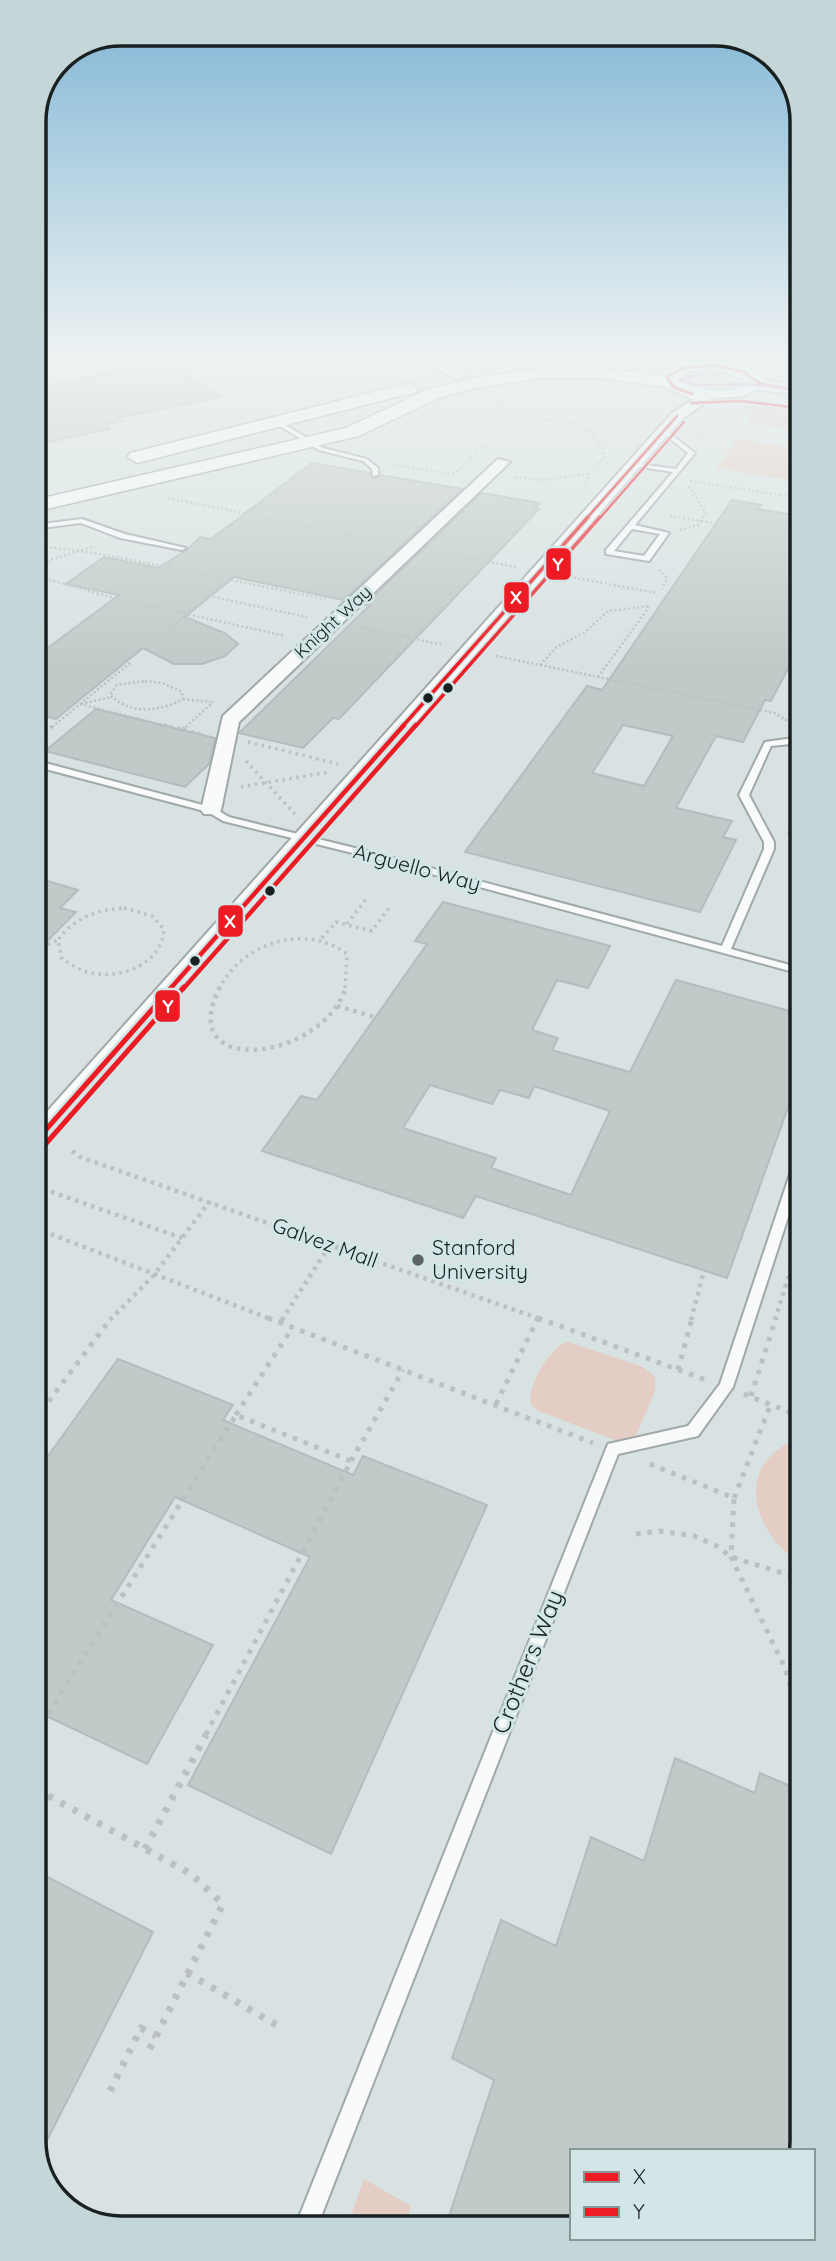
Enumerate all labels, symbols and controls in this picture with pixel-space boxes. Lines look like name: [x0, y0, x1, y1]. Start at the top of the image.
line badge: Y: [545, 547, 572, 581]
text: Y: [552, 552, 564, 576]
street label: Knight Way: [289, 580, 376, 663]
line badge: X: [503, 581, 530, 614]
text: X: [510, 585, 522, 609]
unlabelled marker: [441, 681, 455, 695]
unlabelled marker: [421, 691, 435, 705]
street label: Arguello Way: [351, 838, 484, 897]
unlabelled marker: [263, 884, 277, 898]
line badge: X: [217, 904, 244, 938]
text: X: [224, 909, 236, 933]
unlabelled marker: [188, 954, 202, 968]
line badge: Y: [154, 989, 181, 1023]
text: Y: [162, 994, 174, 1018]
street label: Galvez Mall: [269, 1211, 382, 1273]
place label: Stanford University: [432, 1234, 528, 1284]
marker: Stanford University: [410, 1252, 426, 1268]
street label: Crothers Way: [485, 1585, 570, 1738]
legend: [570, 2149, 815, 2240]
text: X: [633, 2163, 646, 2189]
text: Y: [633, 2198, 645, 2224]

